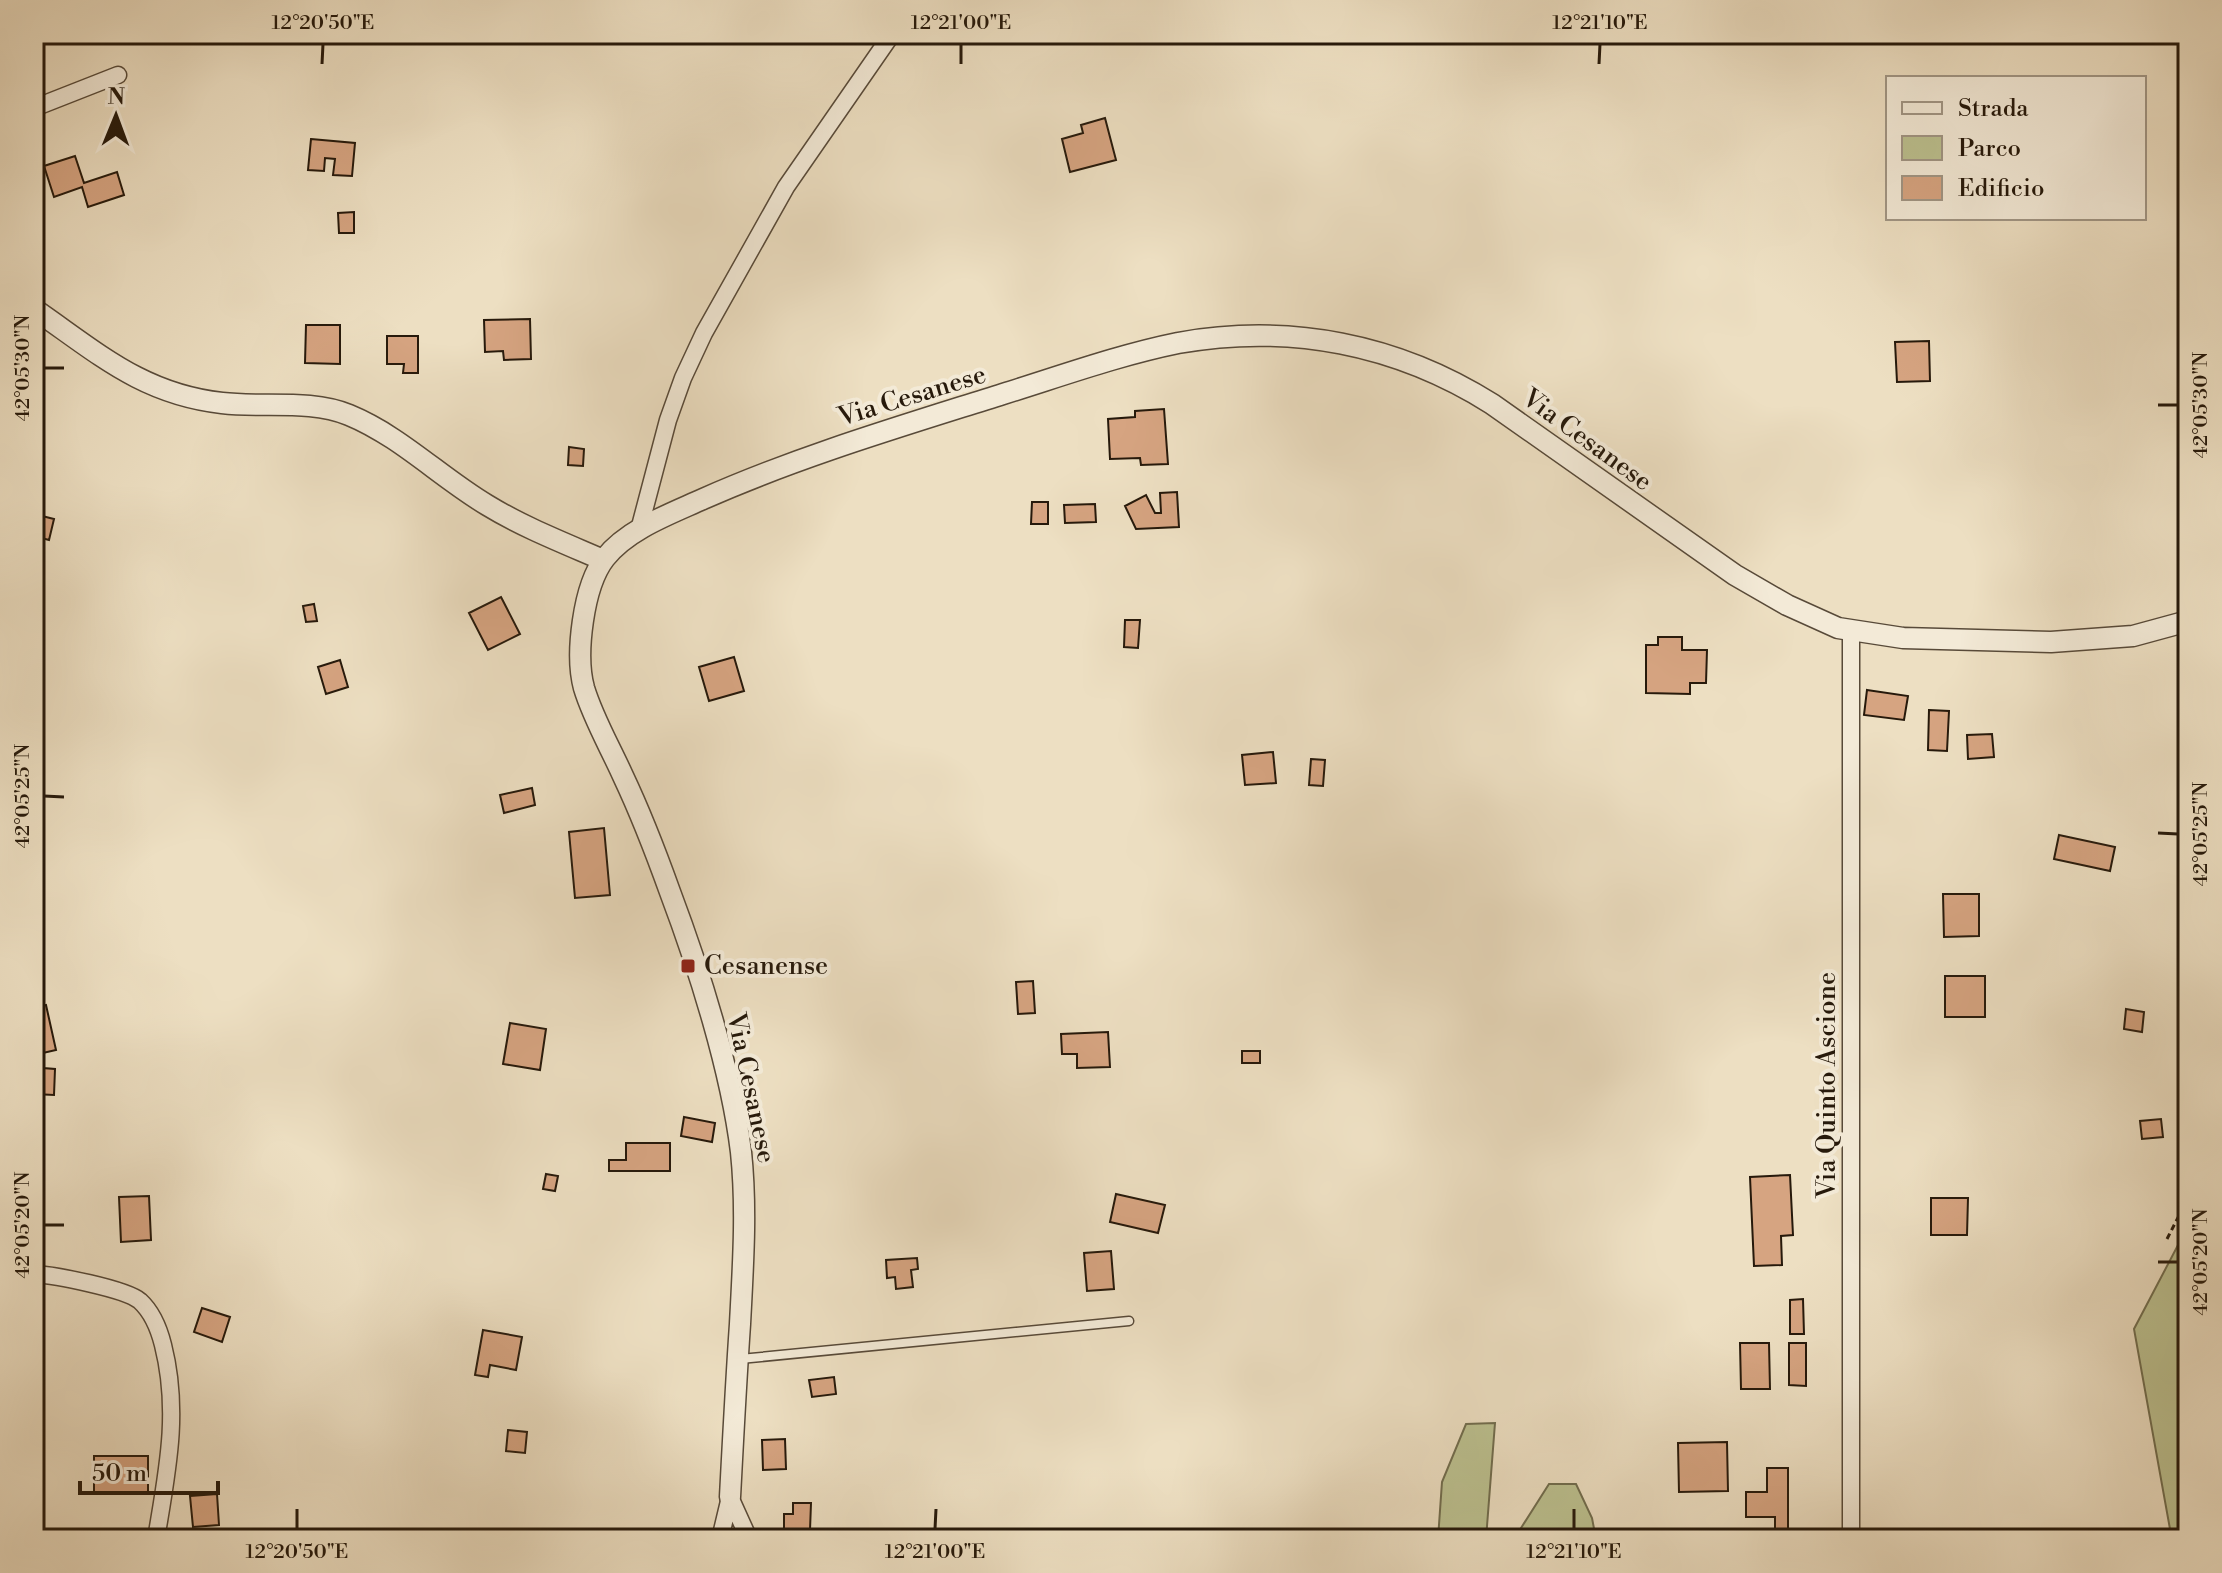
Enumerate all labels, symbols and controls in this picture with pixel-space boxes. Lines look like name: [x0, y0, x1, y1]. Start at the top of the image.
text: 12°20'50"E: [272, 11, 374, 36]
text: 12°21'00"E: [911, 11, 1011, 36]
text: 12°21'10"E: [1552, 11, 1648, 36]
north arrow: [76, 76, 156, 156]
legend: [1886, 76, 2146, 220]
text: N: [107, 84, 126, 111]
text: Strada: [1958, 94, 2029, 124]
text: Parco: [1958, 134, 2021, 164]
text: Edificio: [1958, 174, 2044, 204]
text: 42°05'30"N: [11, 315, 36, 421]
text: 42°05'30"N: [2189, 352, 2214, 458]
street label: Via Cesanese: [833, 358, 990, 434]
street label: Via Cesanese: [1515, 382, 1658, 498]
text: 42°05'25"N: [11, 744, 36, 848]
text: 42°05'25"N: [2189, 782, 2214, 886]
place label: Cesanense: [704, 950, 828, 982]
marker: Cesanense: [679, 957, 697, 975]
street label: Via Quinto Ascione: [1811, 972, 1843, 1199]
street label: Via Cesanese: [719, 1009, 783, 1166]
text: 42°05'20"N: [11, 1172, 36, 1278]
text: 42°05'20"N: [2189, 1209, 2214, 1315]
scale bar: [80, 1445, 218, 1495]
text: 50 m: [92, 1459, 147, 1489]
text: 12°20'50"E: [246, 1540, 348, 1565]
text: 12°21'00"E: [885, 1540, 985, 1565]
text: 12°21'10"E: [1526, 1540, 1622, 1565]

